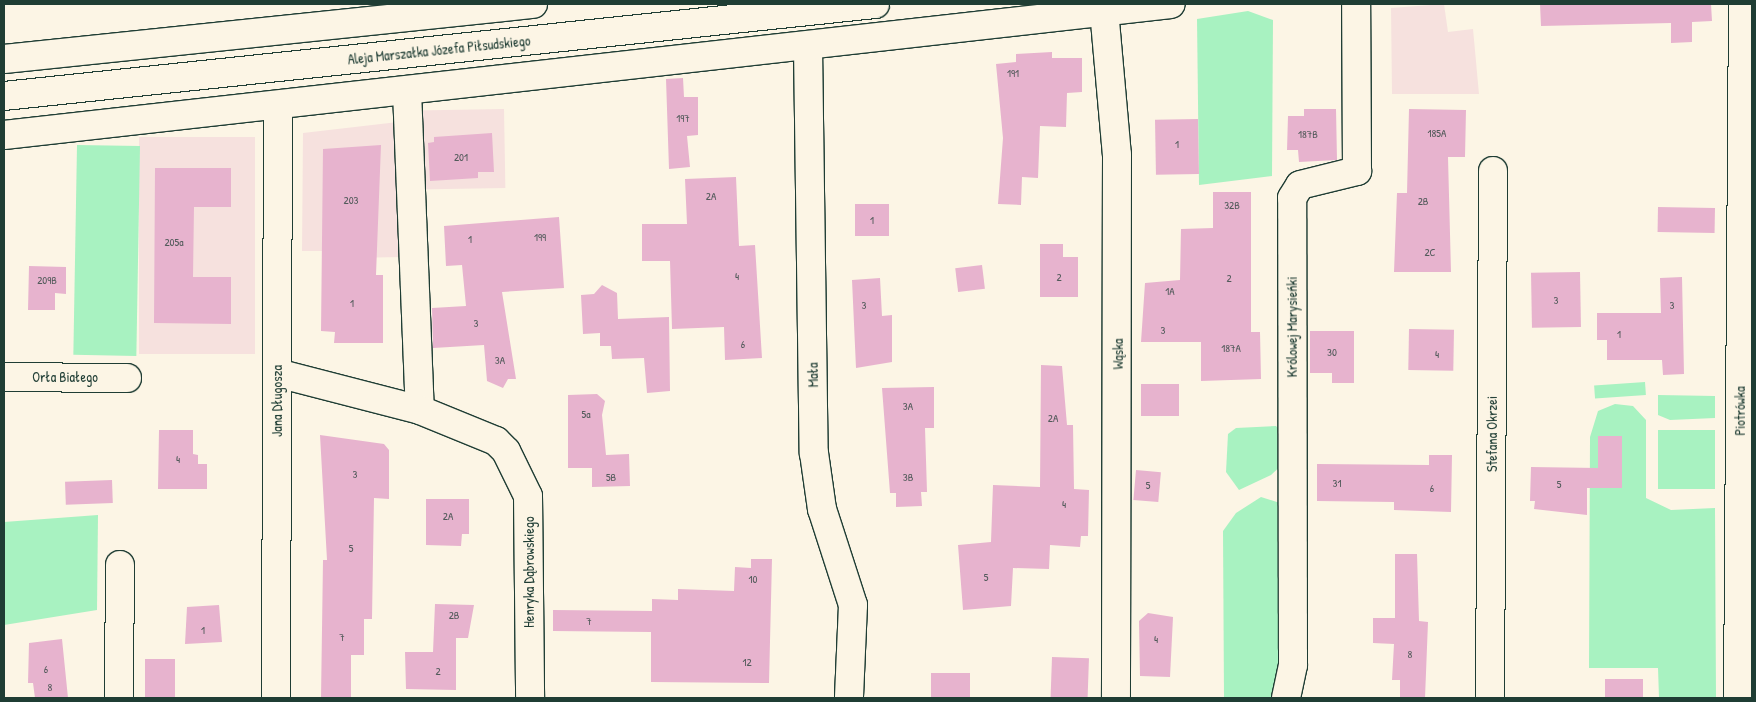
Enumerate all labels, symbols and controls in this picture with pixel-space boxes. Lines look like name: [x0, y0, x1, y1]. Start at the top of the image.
street label: Aleja Marszałka Józefa Piłsudskiego: [347, 32, 531, 68]
house number: 191: [1007, 66, 1019, 80]
house number: 197: [676, 111, 690, 125]
house number: 185A: [1428, 126, 1446, 140]
house number: 187B: [1298, 127, 1318, 141]
house number: 1: [1175, 137, 1179, 151]
house number: 201: [454, 150, 468, 164]
house number: 2A: [706, 189, 716, 203]
house number: 203: [343, 193, 359, 207]
house number: 2B: [1418, 194, 1428, 208]
house number: 32B: [1224, 198, 1240, 212]
house number: 1: [870, 213, 874, 227]
house number: 199: [534, 230, 546, 244]
house number: 1: [468, 232, 472, 246]
house number: 205a: [164, 235, 184, 249]
house number: 2C: [1424, 245, 1436, 259]
house number: 4: [735, 269, 739, 283]
house number: 2: [1056, 270, 1062, 284]
house number: 2: [1226, 271, 1232, 285]
house number: 209B: [37, 273, 57, 287]
street label: Królowej Marysieńki: [1284, 277, 1300, 377]
house number: 1A: [1165, 284, 1175, 298]
house number: 3: [1554, 293, 1558, 307]
house number: 1: [350, 296, 354, 310]
house number: 3: [862, 298, 866, 312]
house number: 3: [1670, 298, 1674, 312]
house number: 3: [474, 316, 478, 330]
house number: 3: [1161, 323, 1165, 337]
house number: 1: [1617, 327, 1621, 341]
house number: 6: [741, 337, 745, 351]
street label: Wąska: [1110, 339, 1126, 369]
house number: 187A: [1221, 341, 1241, 355]
house number: 30: [1327, 345, 1337, 359]
house number: 4: [1435, 347, 1439, 361]
house number: 3A: [495, 353, 505, 367]
street label: Mała: [804, 363, 822, 387]
street label: Jana Długosza: [269, 365, 285, 437]
street label: Orła Białego: [32, 369, 98, 385]
street label: Piotrówka: [1732, 386, 1748, 436]
street label: Stefana Okrzei: [1484, 396, 1500, 472]
house number: 3A: [903, 399, 913, 413]
house number: 5a: [582, 407, 590, 421]
house number: 2A: [1048, 411, 1058, 425]
house number: 4: [176, 452, 180, 466]
house number: 3: [353, 467, 357, 481]
house number: 5B: [606, 470, 616, 484]
house number: 3B: [903, 470, 913, 484]
house number: 31: [1333, 476, 1341, 490]
house number: 5: [1557, 477, 1561, 491]
house number: 5: [1146, 478, 1150, 492]
house number: 6: [1430, 481, 1434, 495]
house number: 4: [1062, 497, 1066, 511]
house number: 2A: [443, 509, 453, 523]
street label: Henryka Dąbrowskiego: [521, 516, 537, 628]
house number: 5: [349, 541, 353, 555]
house number: 5: [984, 570, 988, 584]
house number: 10: [749, 572, 757, 586]
house number: 2B: [449, 608, 459, 622]
house number: 7: [586, 614, 592, 628]
house number: 1: [201, 623, 205, 637]
house number: 7: [339, 630, 345, 644]
house number: 4: [1154, 632, 1158, 646]
house number: 8: [1408, 647, 1412, 661]
house number: 12: [742, 655, 752, 669]
house number: 6: [44, 662, 48, 676]
house number: 2: [435, 664, 441, 678]
house number: 8: [48, 680, 52, 694]

